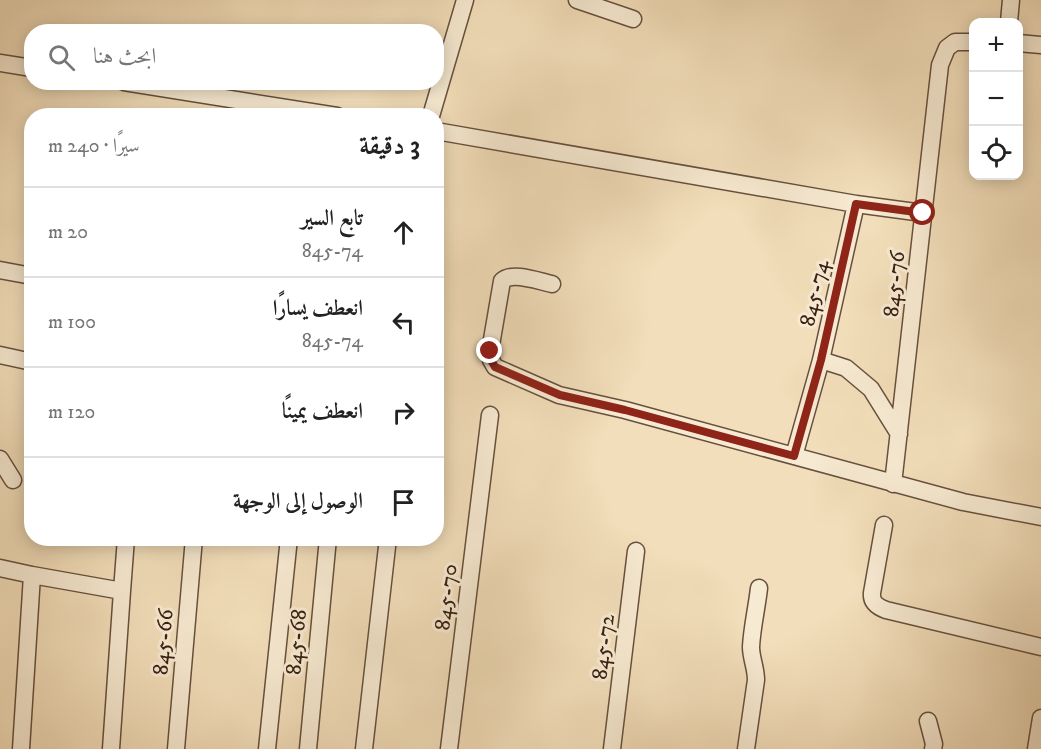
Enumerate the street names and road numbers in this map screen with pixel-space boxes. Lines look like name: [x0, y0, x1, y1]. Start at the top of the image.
street label: 845-76: [878, 248, 912, 319]
street label: 845-74: [794, 256, 835, 329]
street label: 845-70: [429, 562, 464, 632]
street label: 845-66: [147, 606, 180, 676]
street label: 845-68: [280, 608, 313, 676]
street label: 845-72: [586, 613, 621, 681]

